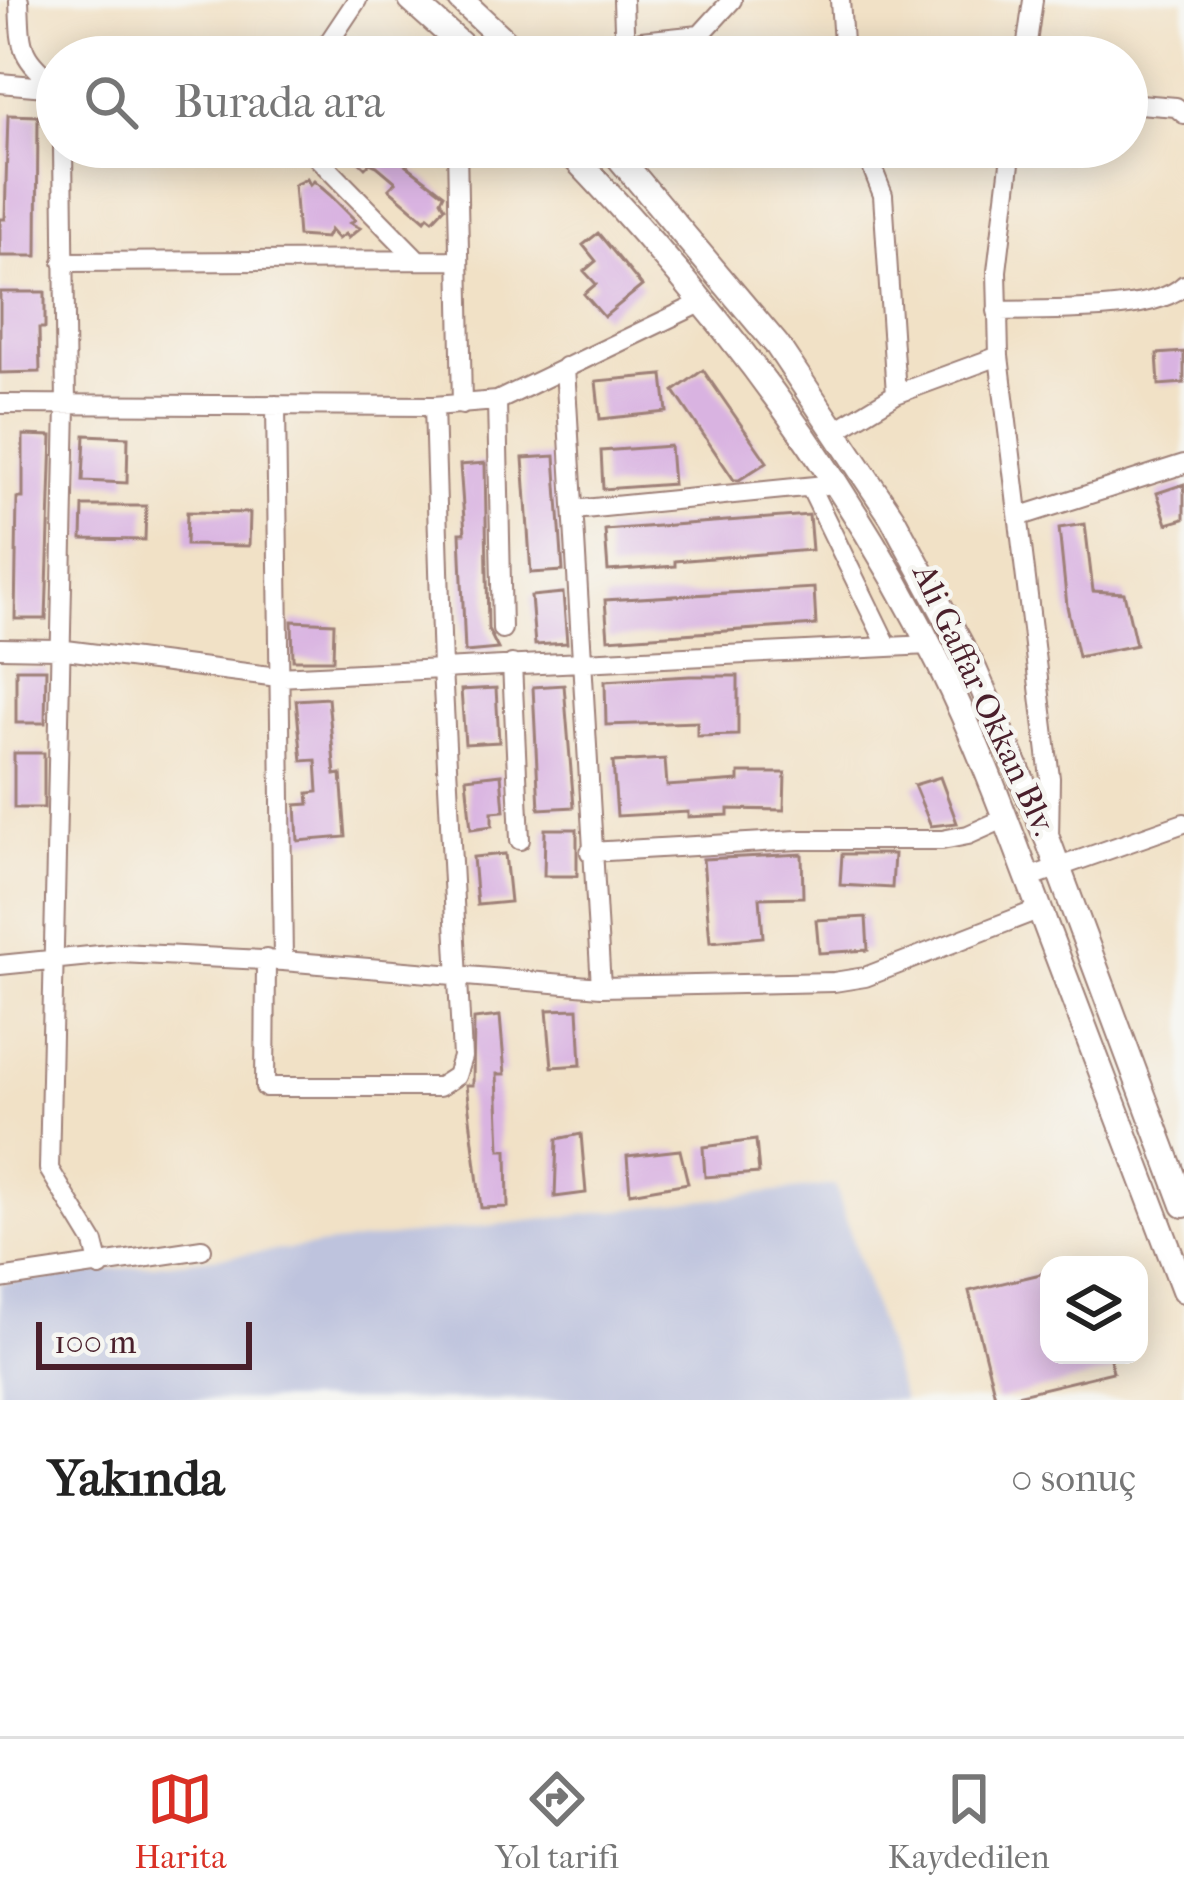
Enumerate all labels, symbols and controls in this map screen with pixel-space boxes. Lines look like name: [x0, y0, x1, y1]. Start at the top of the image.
search box: [36, 36, 1148, 168]
icon: search: [78, 69, 144, 135]
text: Burada ara: [174, 76, 384, 129]
street label: Ali Gaffar Okkan Blv.: [903, 556, 1064, 842]
map controls: [1040, 1256, 1148, 1364]
button: layers: [1040, 1256, 1148, 1364]
scale bar: [36, 1316, 252, 1369]
text: 100 m: [54, 1323, 137, 1362]
text: Yakında: [48, 1448, 224, 1508]
text: 0 sonuç: [1011, 1455, 1136, 1501]
tab: Harita: [134, 1766, 227, 1877]
tab: Yol tarifi: [495, 1766, 619, 1877]
tab: Kaydedilen: [888, 1766, 1050, 1877]

